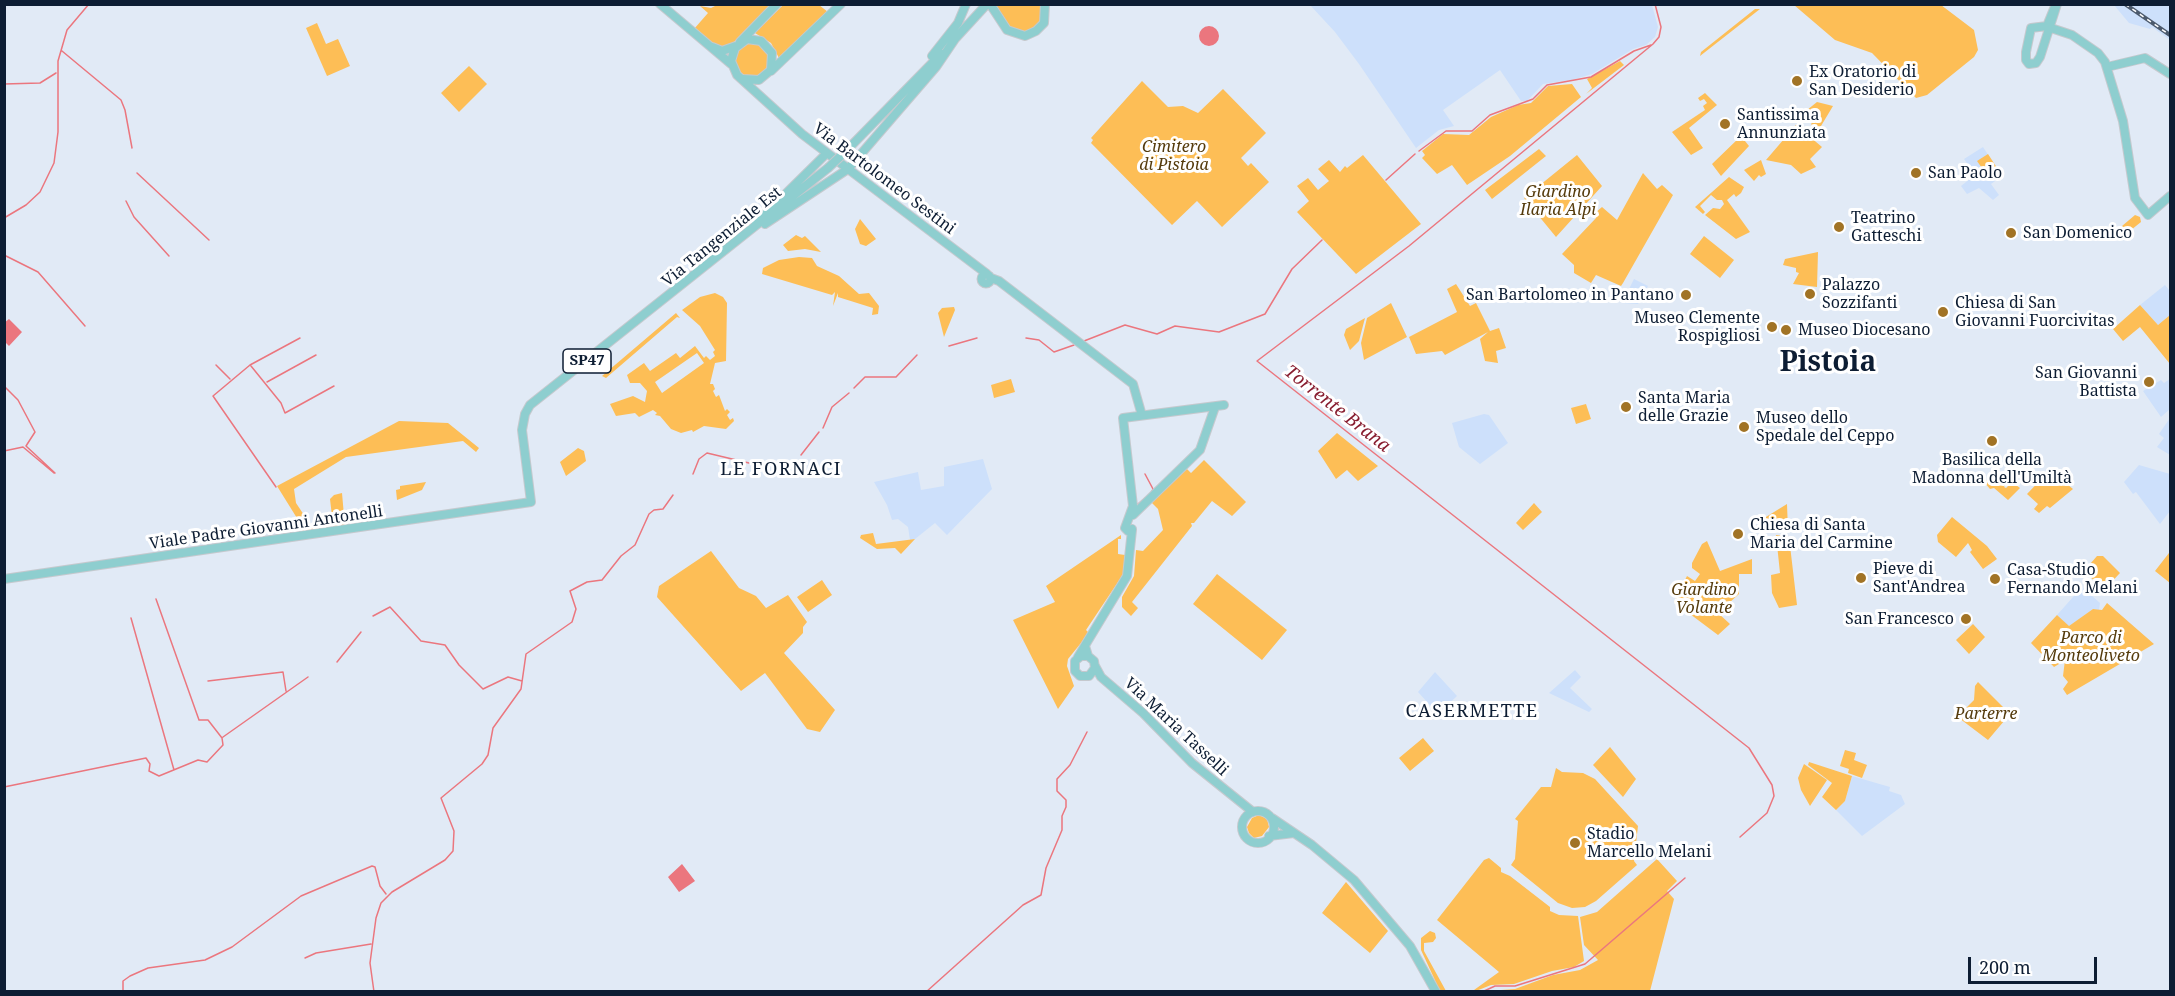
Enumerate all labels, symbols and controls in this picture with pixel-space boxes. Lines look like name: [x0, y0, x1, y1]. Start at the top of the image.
place label: Ex Oratorio di San Desiderio: [1809, 62, 1916, 100]
marker: Ex Oratorio di San Desiderio: [1790, 74, 1804, 88]
place label: Santissima Annunziata: [1737, 105, 1826, 143]
marker: Santissima Annunziata: [1718, 117, 1732, 131]
street label: Via Bartolomeo Sestini: [809, 119, 959, 239]
park label: Cimitero di Pistoia: [1139, 137, 1209, 175]
place label: San Paolo: [1928, 163, 2002, 183]
marker: San Paolo: [1909, 166, 1923, 180]
park label: Giardino Ilaria Alpi: [1520, 182, 1596, 220]
street label: Via Tangenziale Est: [658, 183, 786, 291]
place label: Teatrino Gatteschi: [1851, 208, 1922, 246]
marker: Teatrino Gatteschi: [1832, 220, 1846, 234]
place label: San Domenico: [2023, 223, 2132, 243]
marker: San Domenico: [2004, 226, 2018, 240]
place label: Palazzo Sozzifanti: [1822, 275, 1897, 313]
place label: San Bartolomeo in Pantano: [1466, 285, 1674, 305]
marker: Palazzo Sozzifanti: [1803, 287, 1817, 301]
marker: San Bartolomeo in Pantano: [1679, 288, 1693, 302]
place label: Chiesa di San Giovanni Fuorcivitas: [1955, 293, 2115, 331]
marker: Chiesa di San Giovanni Fuorcivitas: [1936, 305, 1950, 319]
place label: Museo Clemente Rospigliosi: [1634, 308, 1760, 346]
marker: Museo Clemente Rospigliosi: [1765, 320, 1779, 334]
place label: Museo Diocesano: [1798, 320, 1931, 340]
marker: Museo Diocesano: [1779, 323, 1793, 337]
district label: Pistoia: [1780, 346, 1876, 380]
road number: SP47: [563, 349, 611, 373]
water label: Torrente Brana: [1280, 361, 1394, 457]
place label: San Giovanni Battista: [2035, 363, 2137, 401]
marker: San Giovanni Battista: [2142, 375, 2156, 389]
place label: Santa Maria delle Grazie: [1638, 388, 1731, 426]
marker: Santa Maria delle Grazie: [1619, 400, 1633, 414]
place label: Museo dello Spedale del Ceppo: [1756, 408, 1894, 446]
marker: Museo dello Spedale del Ceppo: [1737, 420, 1751, 434]
marker: Basilica della Madonna dell'Umiltà: [1985, 434, 1999, 448]
place label: Basilica della Madonna dell'Umiltà: [1912, 450, 2072, 488]
district label: LE FORNACI: [720, 459, 842, 481]
street label: Viale Padre Giovanni Antonelli: [148, 502, 384, 554]
place label: Chiesa di Santa Maria del Carmine: [1750, 515, 1893, 553]
marker: Chiesa di Santa Maria del Carmine: [1731, 527, 1745, 541]
place label: Pieve di Sant'Andrea: [1873, 559, 1965, 597]
place label: Casa-Studio Fernando Melani: [2007, 560, 2138, 598]
marker: Pieve di Sant'Andrea: [1854, 571, 1868, 585]
marker: Casa-Studio Fernando Melani: [1988, 572, 2002, 586]
park label: Giardino Volante: [1671, 580, 1737, 618]
place label: San Francesco: [1845, 609, 1954, 629]
marker: San Francesco: [1959, 612, 1973, 626]
park label: Parco di Monteoliveto: [2042, 628, 2140, 666]
street label: Via Maria Tasselli: [1120, 674, 1232, 780]
district label: CASERMETTE: [1406, 701, 1538, 723]
park label: Parterre: [1955, 704, 2017, 724]
place label: Stadio Marcello Melani: [1587, 824, 1711, 862]
marker: Stadio Marcello Melani: [1568, 836, 1582, 850]
scale bar: [1971, 945, 2100, 983]
text: 200 m: [1979, 955, 2031, 979]

